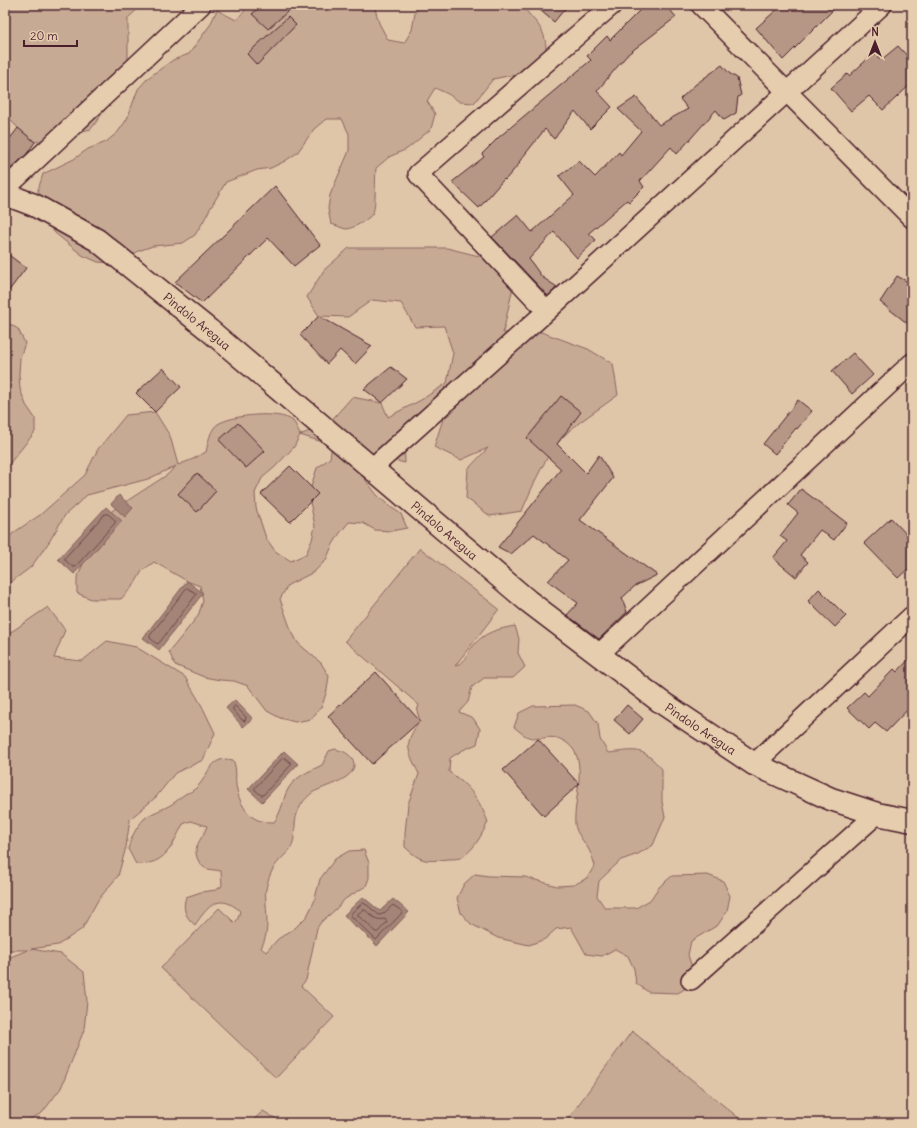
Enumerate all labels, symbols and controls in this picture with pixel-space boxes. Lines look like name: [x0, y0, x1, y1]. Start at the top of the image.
scale bar: [24, 22, 77, 48]
north arrow: [855, 22, 895, 62]
text: N: [871, 25, 879, 39]
text: 20 m: [30, 28, 58, 43]
street label: Pindolo Aregua: [161, 289, 234, 353]
street label: Pindolo Aregua: [408, 498, 481, 563]
street label: Pindolo Aregua: [662, 699, 739, 758]

